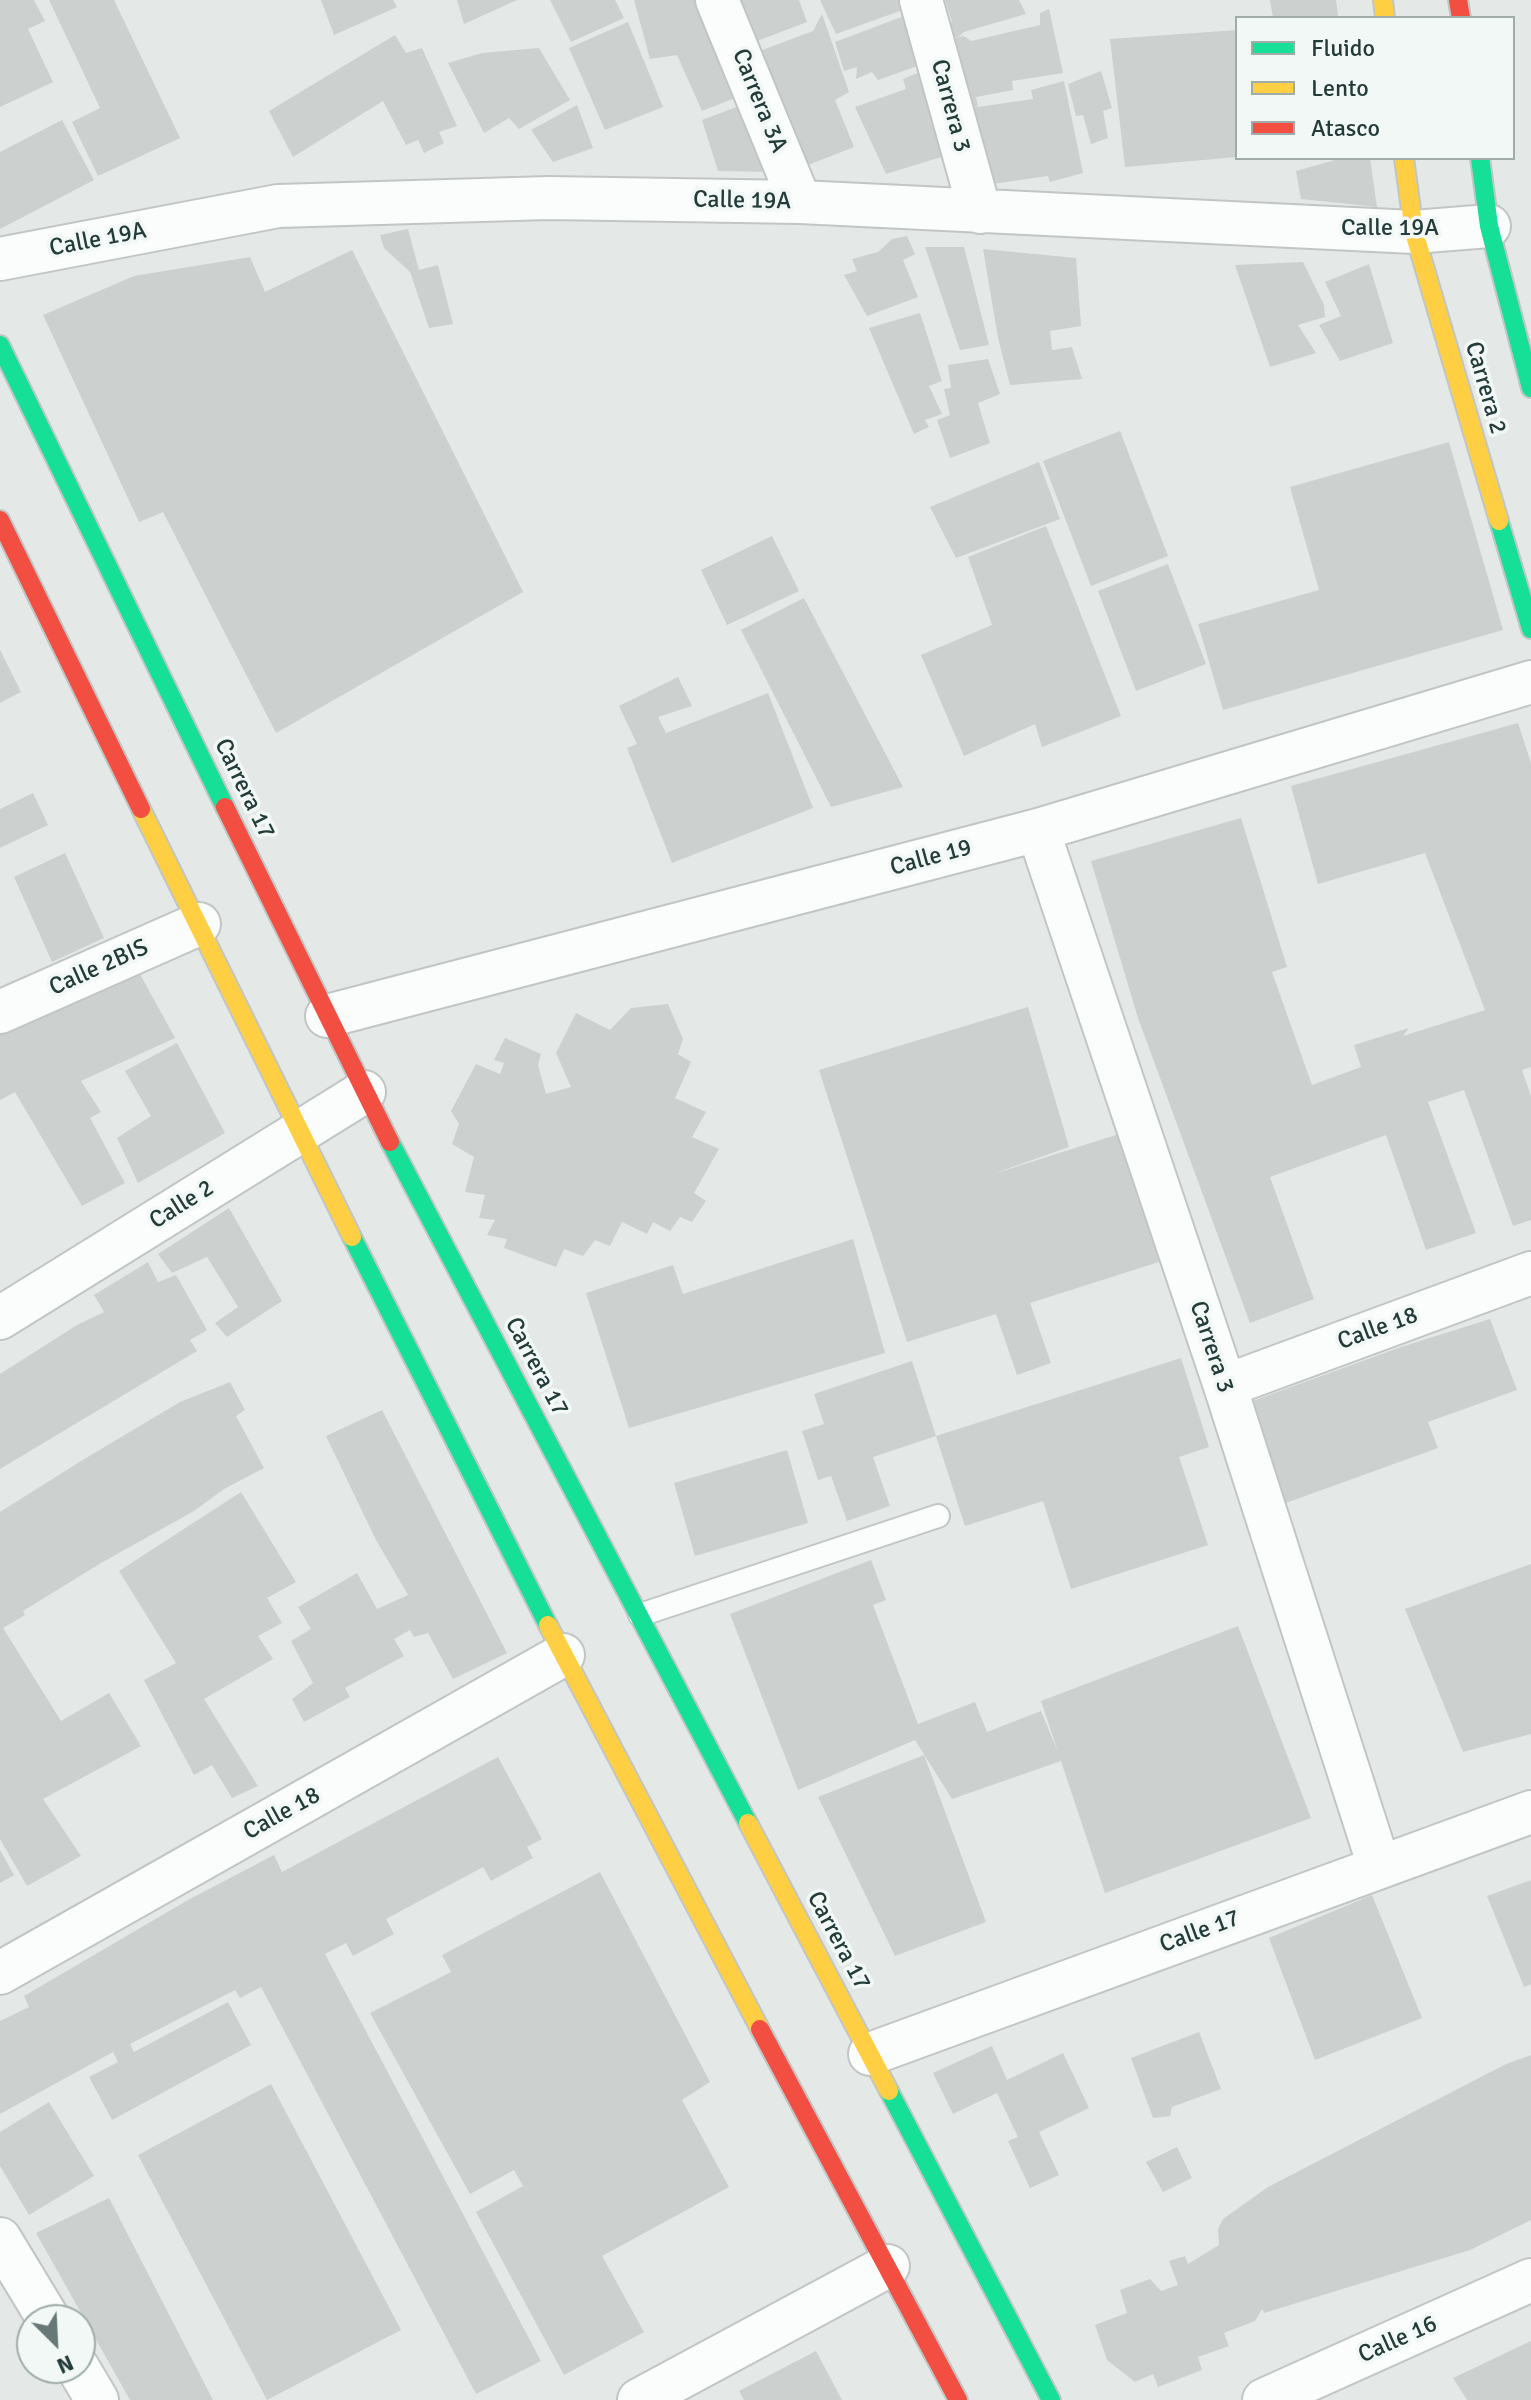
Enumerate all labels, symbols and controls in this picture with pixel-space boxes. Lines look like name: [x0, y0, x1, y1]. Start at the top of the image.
legend: [1235, 16, 1515, 160]
text: Fluido: [1311, 33, 1375, 63]
street label: Carrera 3A: [725, 45, 793, 157]
street label: Carrera 3: [924, 56, 976, 156]
text: Lento: [1311, 73, 1369, 103]
text: Atasco: [1311, 113, 1380, 143]
street label: Calle 19A: [693, 186, 791, 216]
street label: Calle 19A: [1341, 215, 1439, 243]
street label: Calle 19A: [47, 217, 149, 263]
street label: Carrera 2: [1458, 338, 1512, 438]
street label: Carrera 17: [207, 734, 281, 844]
street label: Calle 19: [887, 833, 975, 883]
street label: Calle 2BIS: [45, 933, 153, 1003]
street label: Calle 2: [145, 1174, 219, 1236]
street label: Carrera 3: [1183, 1297, 1239, 1397]
street label: Calle 18: [1334, 1301, 1422, 1357]
street label: Carrera 17: [498, 1313, 574, 1421]
street label: Calle 18: [239, 1781, 325, 1847]
street label: Carrera 17: [800, 1887, 876, 1995]
street label: Calle 17: [1156, 1904, 1244, 1960]
north arrow: [16, 2304, 96, 2384]
street label: Calle 16: [1354, 2310, 1442, 2370]
text: N: [53, 2349, 78, 2380]

